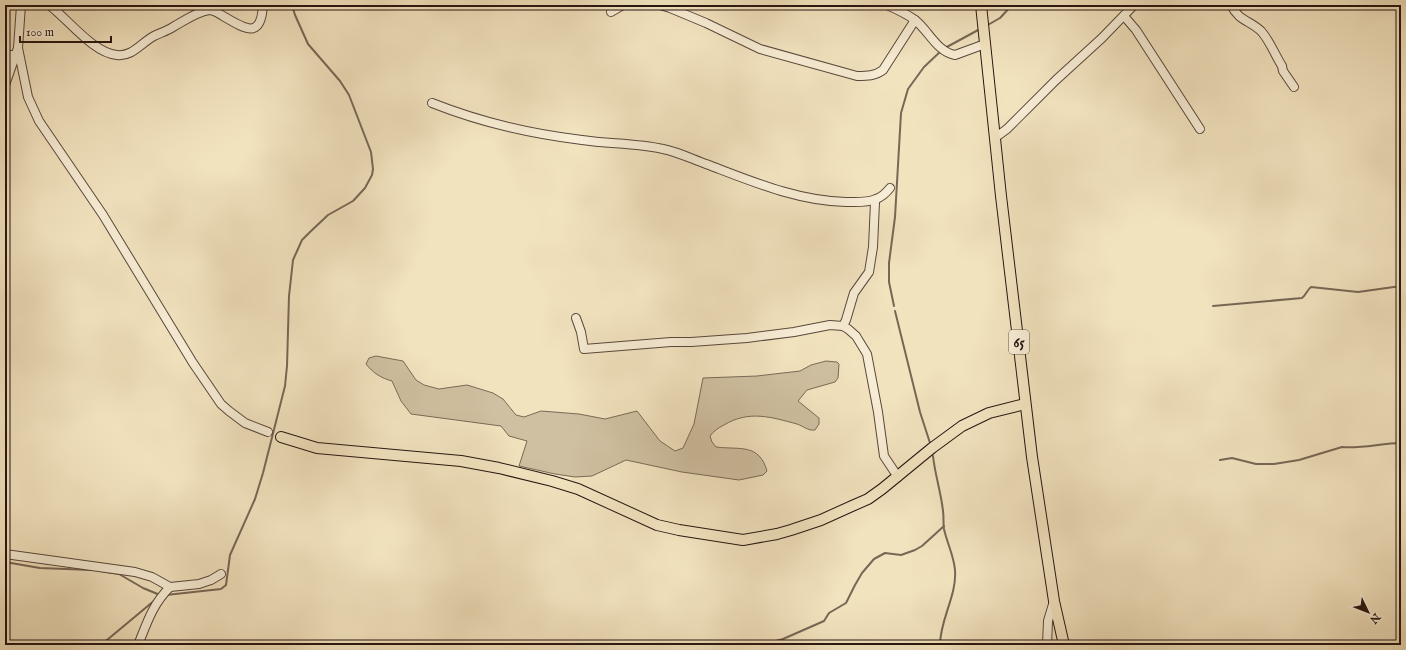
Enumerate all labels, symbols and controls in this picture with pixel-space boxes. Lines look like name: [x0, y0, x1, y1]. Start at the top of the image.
scale bar: [20, 18, 111, 44]
text: 100 m: [26, 25, 54, 40]
road number: 65: [1009, 330, 1029, 354]
north arrow: [1348, 592, 1388, 632]
text: N: [1366, 609, 1384, 627]

